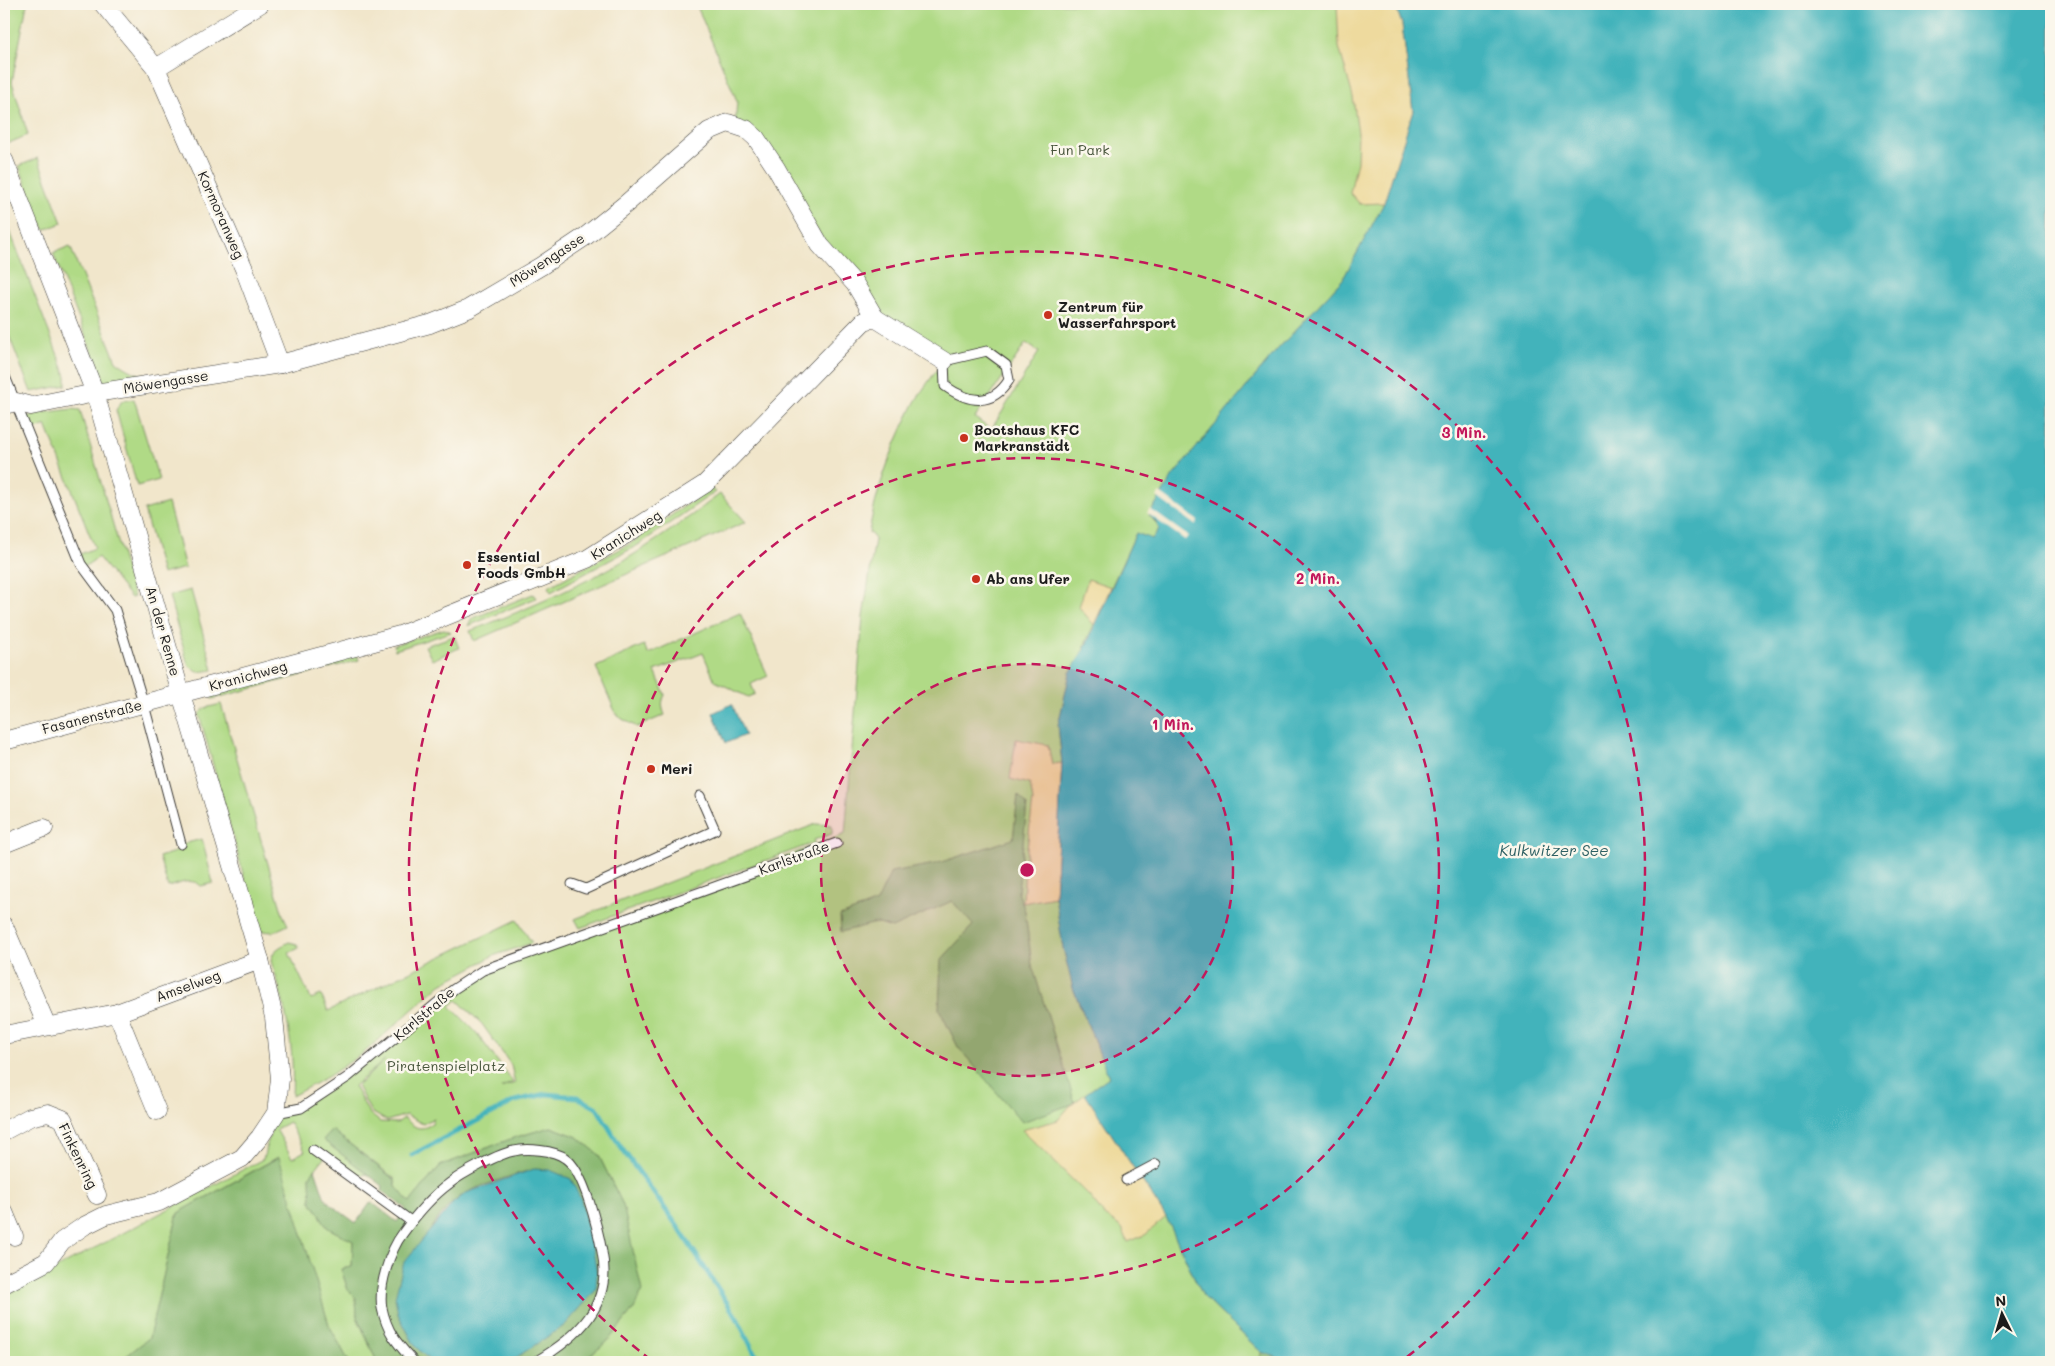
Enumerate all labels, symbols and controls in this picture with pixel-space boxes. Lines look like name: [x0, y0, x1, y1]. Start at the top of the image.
park label: Fun Park: [1050, 140, 1110, 159]
street label: Kormoranweg: [194, 168, 249, 262]
street label: Möwengasse: [506, 228, 588, 291]
place label: Zentrum für Wasserfahrsport: [1058, 297, 1176, 332]
marker: Zentrum für Wasserfahrsport: [1042, 309, 1054, 321]
street label: Möwengasse: [122, 365, 210, 398]
place label: Bootshaus KFC Markranstädt: [974, 420, 1079, 455]
text: 3 Min.: [1442, 422, 1486, 442]
marker: Bootshaus KFC Markranstädt: [958, 432, 970, 444]
street label: Kranichweg: [587, 505, 665, 564]
place label: Essential Foods GmbH: [477, 547, 566, 582]
marker: Essential Foods GmbH: [461, 559, 473, 571]
text: 2 Min.: [1296, 568, 1340, 588]
place label: Ab ans Ufer: [986, 569, 1070, 588]
marker: Ab ans Ufer: [970, 573, 982, 585]
street label: An der Renne: [142, 584, 185, 678]
street label: Kranichweg: [207, 656, 289, 695]
street label: Fasanenstraße: [40, 695, 144, 738]
text: 1 Min.: [1152, 714, 1194, 734]
place label: Meri: [661, 759, 693, 778]
marker: Meri: [645, 763, 657, 775]
street label: Karlstraße: [756, 836, 832, 879]
water label: Kulkwitzer See: [1500, 840, 1608, 860]
centre of rings: [1018, 861, 1036, 879]
street label: Amselweg: [153, 965, 223, 1006]
street label: Karlstraße: [389, 983, 458, 1045]
park label: Piratenspielplatz: [387, 1056, 505, 1075]
street label: Finkenring: [54, 1120, 103, 1192]
north arrow: [1978, 1288, 2028, 1338]
text: N: [1995, 1291, 2007, 1310]

